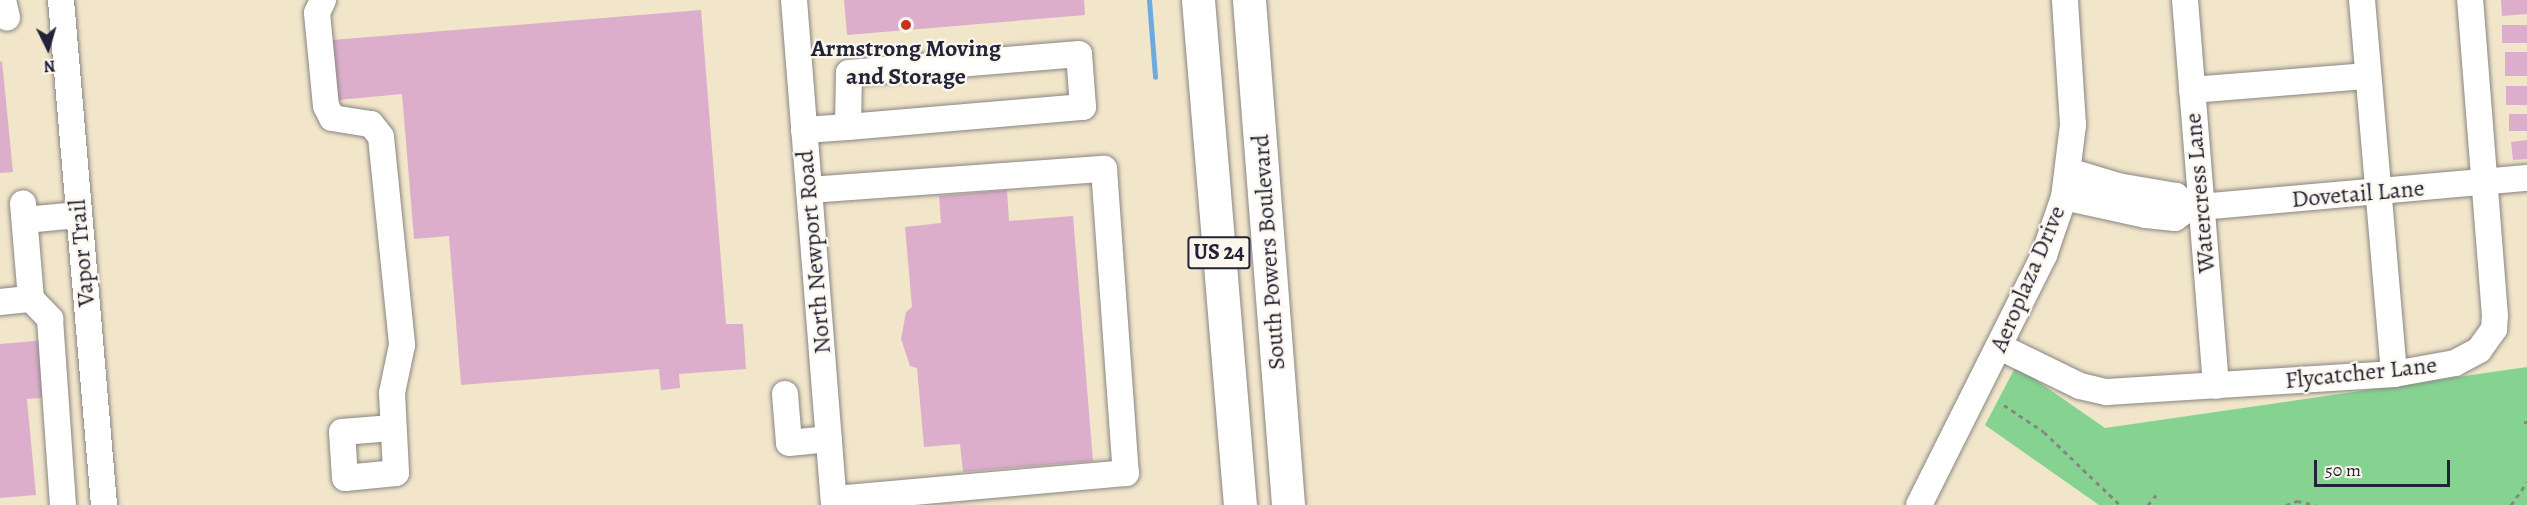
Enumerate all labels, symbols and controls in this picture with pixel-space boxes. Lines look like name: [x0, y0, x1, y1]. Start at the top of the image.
north arrow: [18, 18, 78, 78]
marker: Armstrong Moving and Storage: [899, 18, 913, 32]
place label: Armstrong Moving and Storage: [811, 35, 1001, 91]
text: N: [43, 54, 56, 77]
street label: Watercress Lane: [2179, 112, 2221, 274]
street label: South Powers Boulevard: [1246, 133, 1292, 371]
street label: North Newport Road: [791, 149, 837, 355]
street label: Dovetail Lane: [2290, 174, 2426, 214]
street label: Vapor Trail: [63, 198, 101, 308]
street label: Aeroplaza Drive: [1984, 202, 2072, 356]
road number: US 24: [1186, 234, 1252, 272]
street label: Flycatcher Lane: [2284, 351, 2438, 395]
scale bar: [2317, 448, 2454, 486]
text: 50 m: [2325, 458, 2361, 482]

